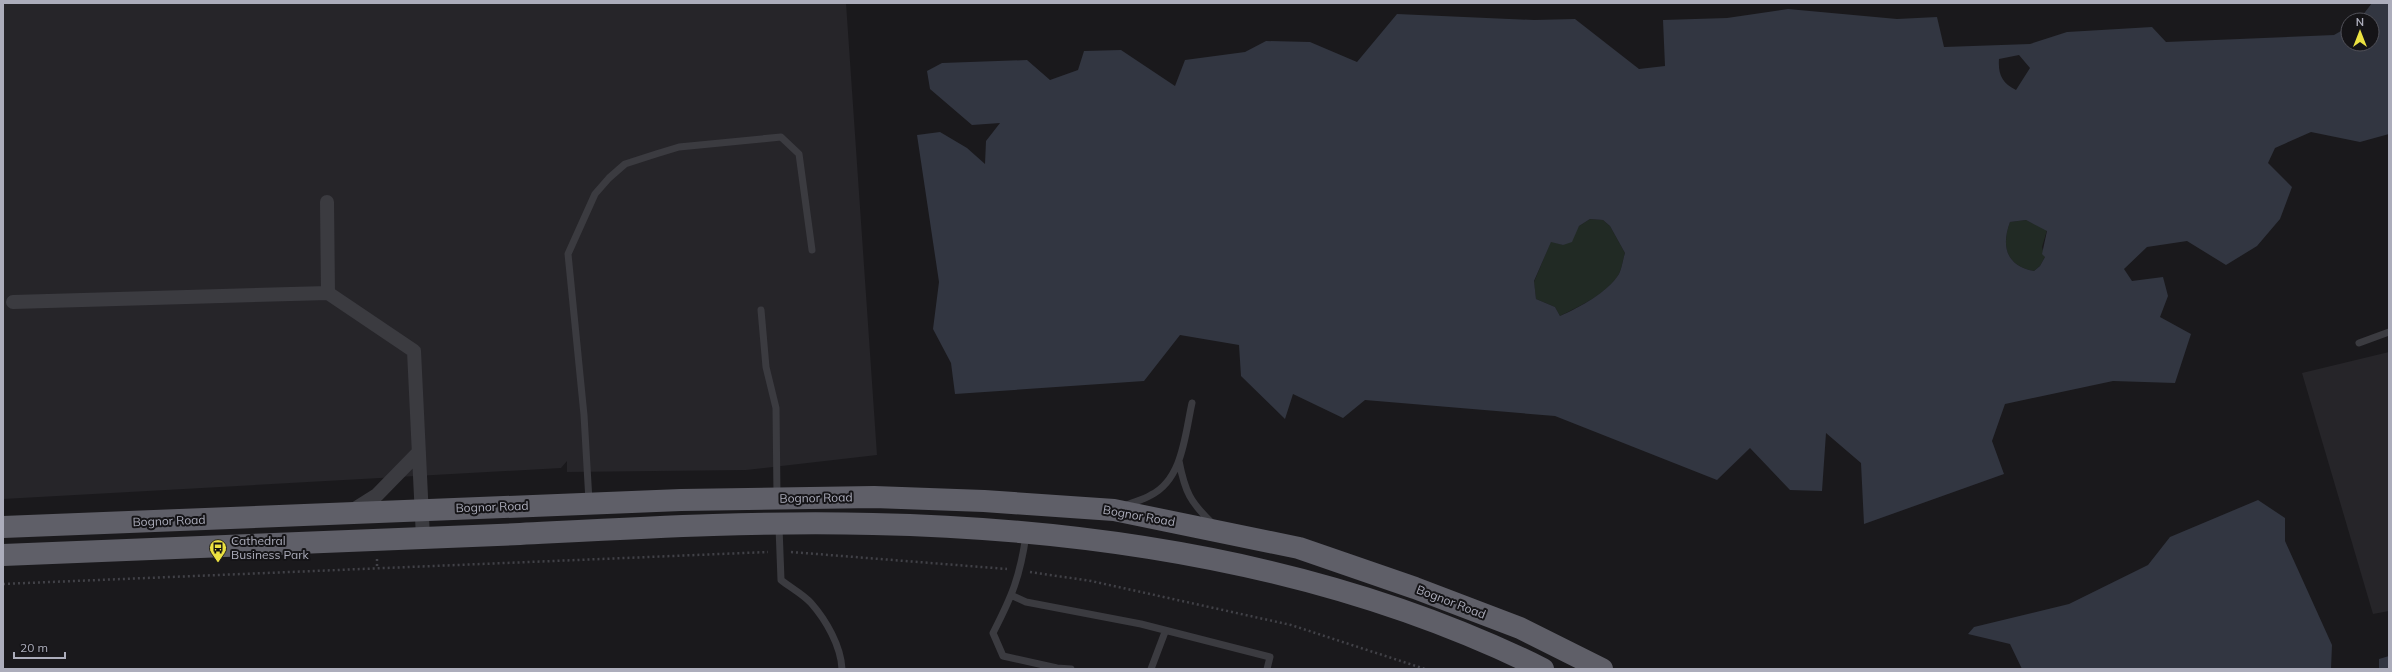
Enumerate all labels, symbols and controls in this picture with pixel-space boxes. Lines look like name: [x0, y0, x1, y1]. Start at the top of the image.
north arrow: [2340, 12, 2380, 52]
text: N: [2356, 15, 2364, 29]
street label: Bognor Road: [779, 489, 853, 506]
street label: Bognor Road: [455, 498, 529, 515]
street label: Bognor Road: [1102, 502, 1176, 529]
street label: Bognor Road: [132, 512, 206, 529]
place label: Cathedral Business Park: [231, 533, 310, 562]
bus stop icon: Cathedral Business Park: [208, 538, 228, 563]
street label: Bognor Road: [1414, 581, 1488, 622]
scale bar: [14, 634, 65, 660]
text: 20 m: [20, 640, 48, 655]

